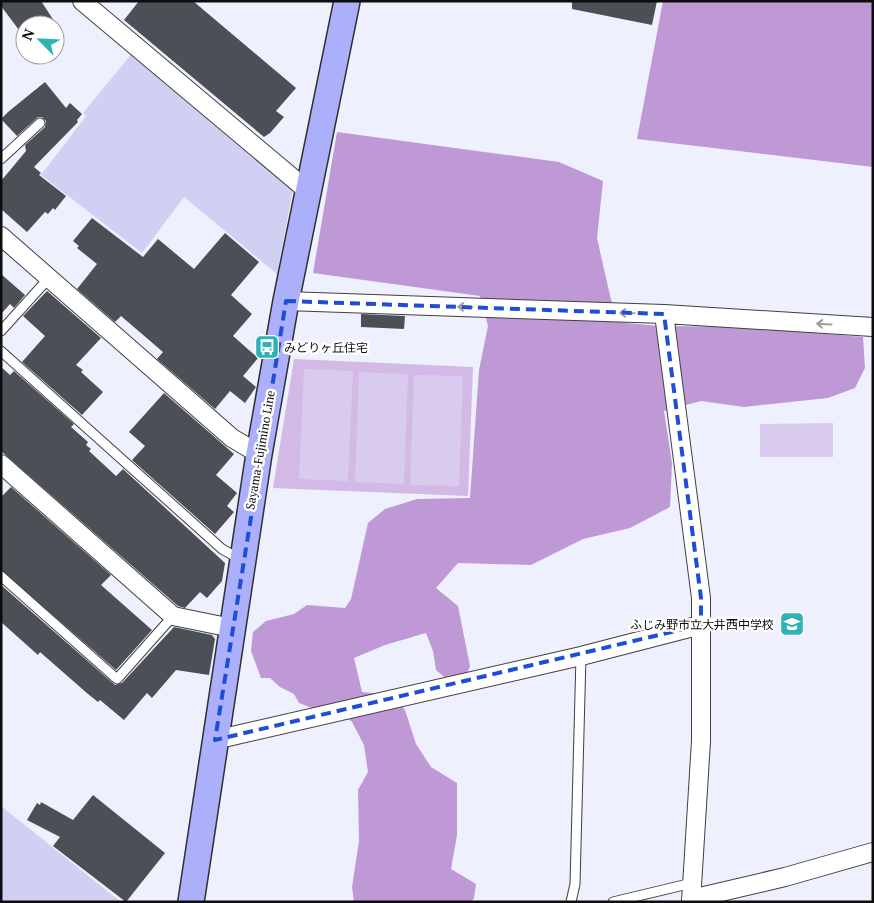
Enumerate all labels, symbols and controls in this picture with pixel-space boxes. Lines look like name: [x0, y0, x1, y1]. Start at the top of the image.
north arrow: [15, 15, 65, 65]
text: N: [17, 25, 39, 43]
one-way arrow: [457, 302, 473, 312]
one-way arrow: [619, 308, 636, 318]
one-way arrow: [816, 319, 832, 328]
bus stop icon: みどりヶ丘住宅: [254, 334, 280, 360]
place label: みどりヶ丘住宅: [284, 340, 368, 355]
street label: Sayama-Fujimino Line: [242, 389, 278, 511]
school or university icon: ふじみ野市立大井西中学校: [779, 611, 805, 637]
place label: ふじみ野市立大井西中学校: [630, 617, 774, 632]

